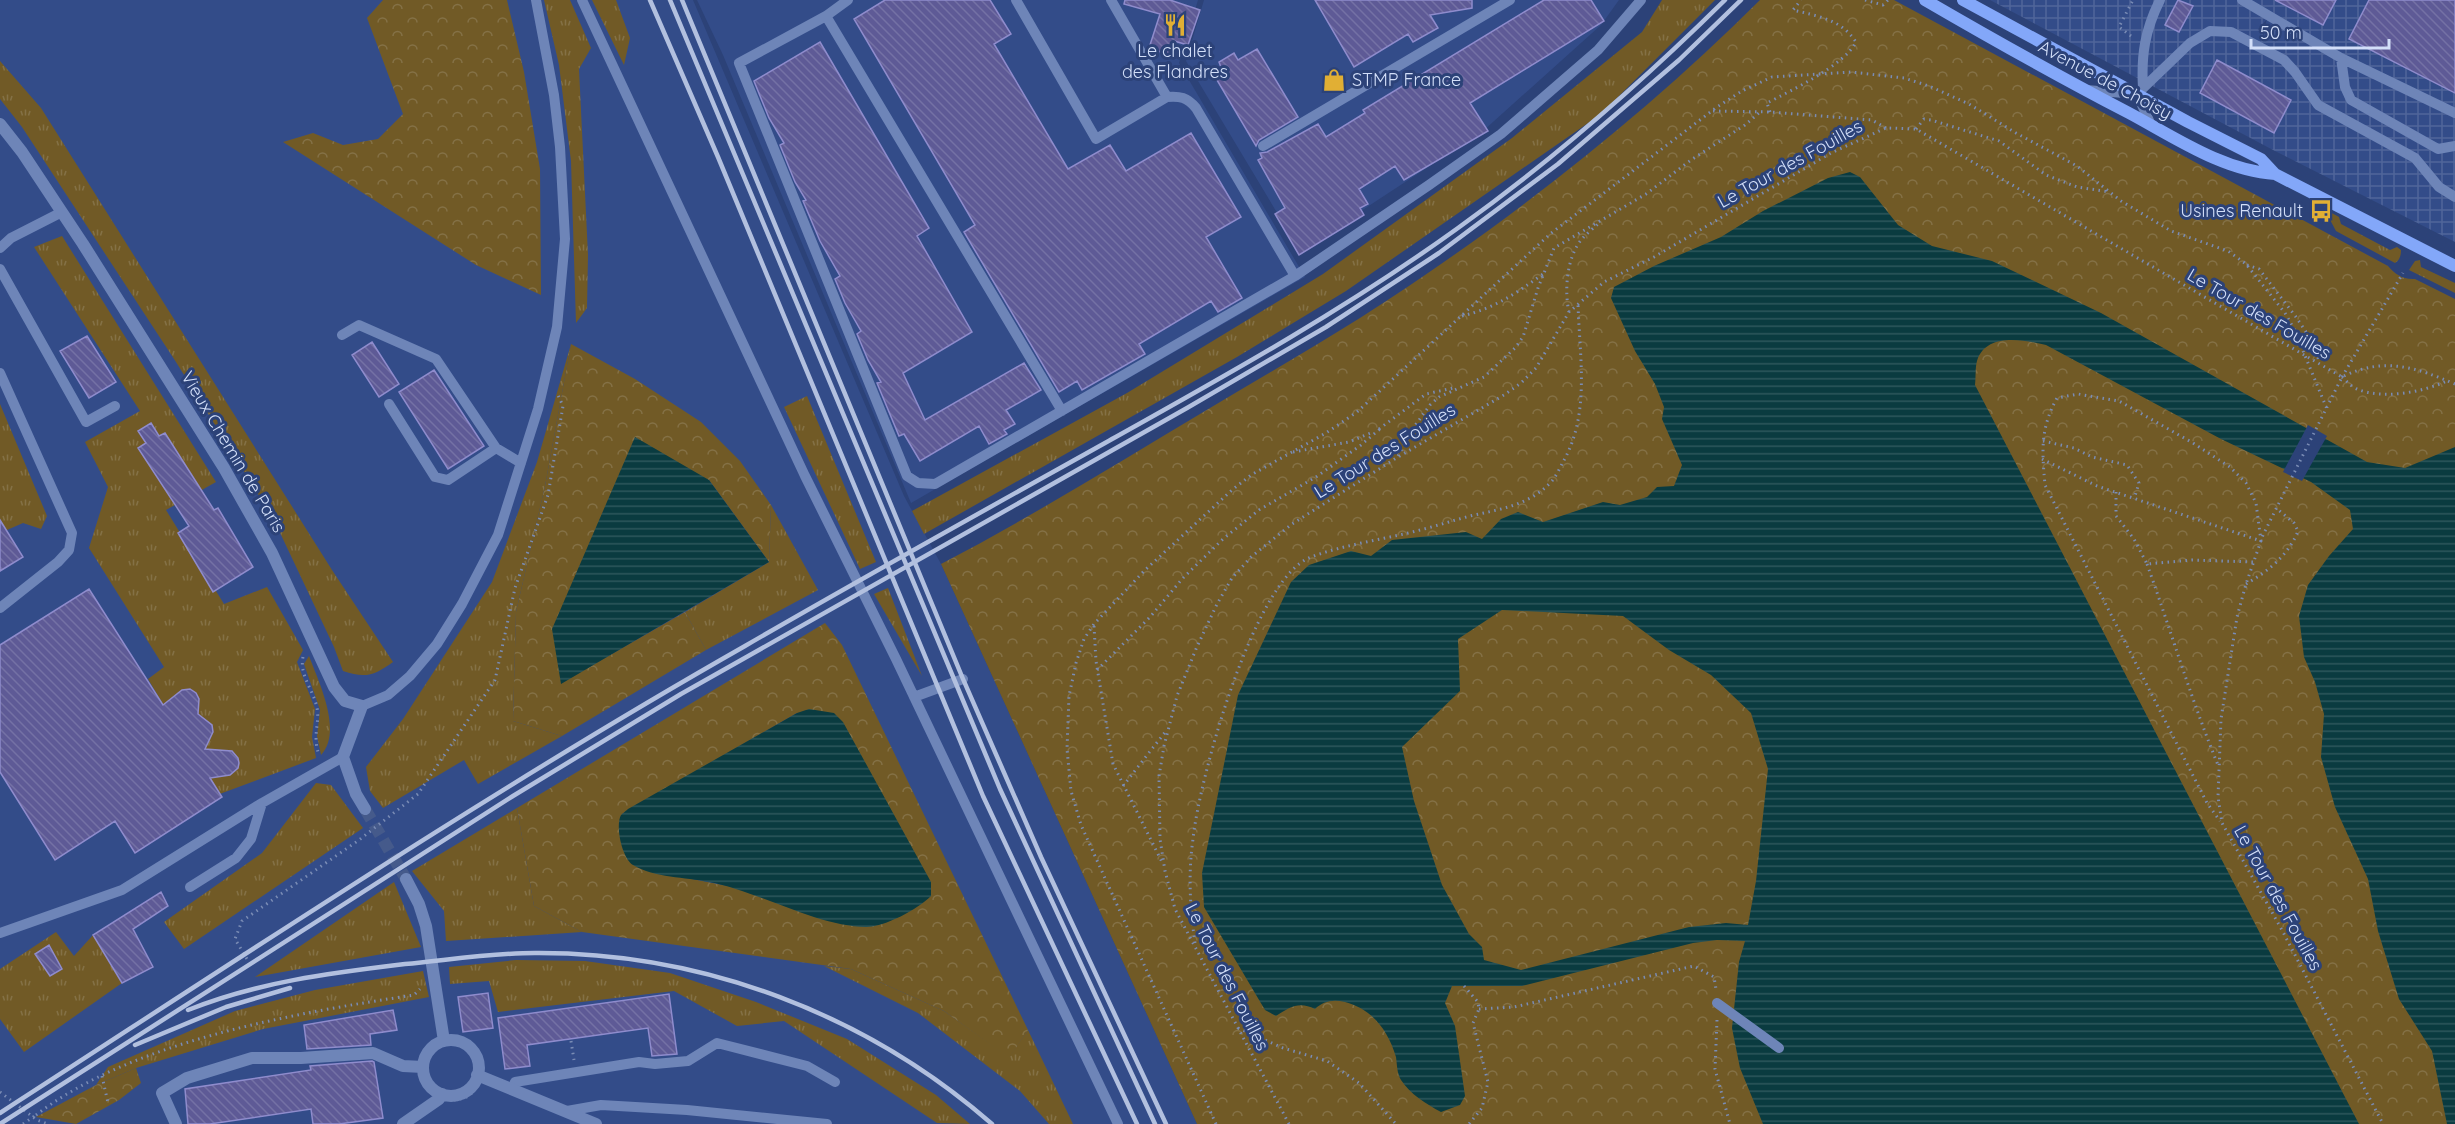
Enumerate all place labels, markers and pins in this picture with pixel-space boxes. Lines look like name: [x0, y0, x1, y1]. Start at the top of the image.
restaurant icon: Le chalet des Flandres: [1162, 12, 1188, 38]
place label: Le chalet des Flandres: [1122, 39, 1228, 83]
shop icon: STMP France: [1321, 67, 1347, 93]
place label: STMP France: [1352, 68, 1461, 91]
bus stop icon: Usines Renault: [2308, 198, 2334, 224]
place label: Usines Renault: [2180, 199, 2303, 222]

